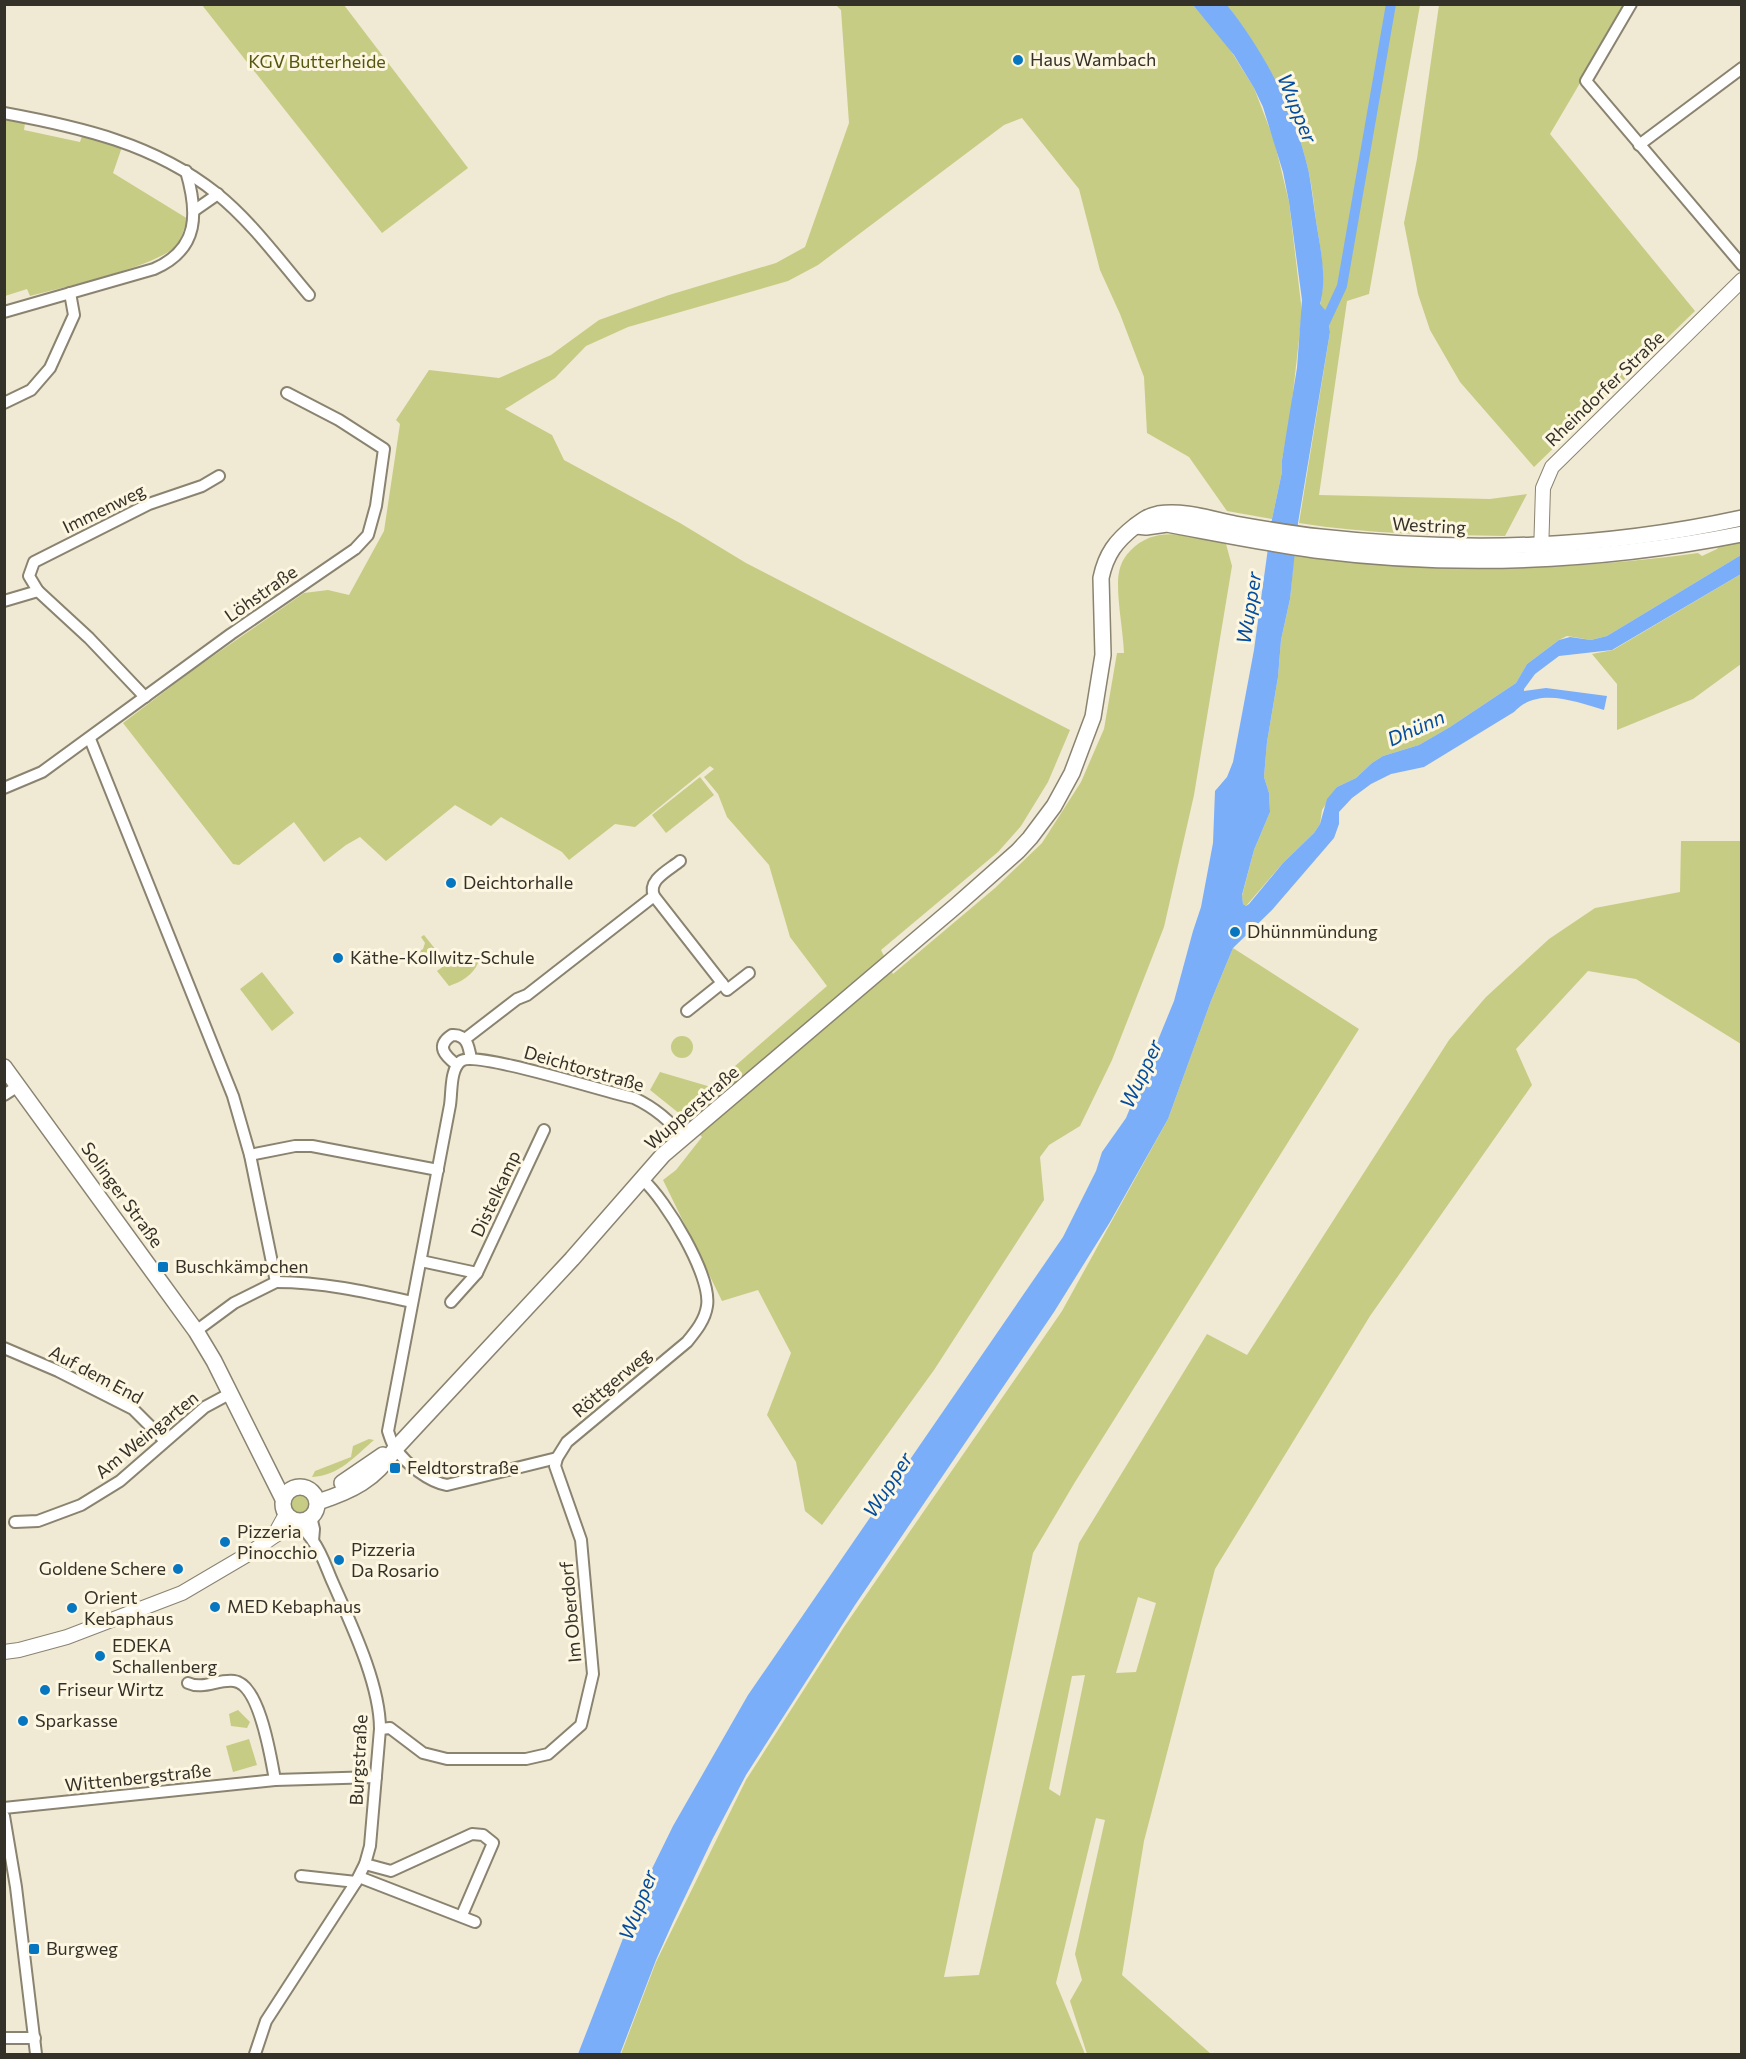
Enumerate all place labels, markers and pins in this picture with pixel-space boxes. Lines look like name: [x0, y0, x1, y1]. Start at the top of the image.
place label: Haus Wambach: [1030, 48, 1156, 70]
marker: Haus Wambach: [1011, 53, 1025, 67]
place label: Deichtorhalle: [463, 871, 573, 893]
marker: Deichtorhalle: [444, 876, 458, 890]
place label: Dhünnmündung: [1247, 920, 1378, 942]
marker: Dhünnmündung: [1228, 925, 1242, 939]
place label: Käthe-Kollwitz-Schule: [350, 946, 534, 968]
marker: Käthe-Kollwitz-Schule: [331, 951, 345, 965]
place label: Buschkämpchen: [175, 1255, 309, 1277]
marker: Buschkämpchen: [156, 1260, 170, 1274]
place label: Feldtorstraße: [407, 1456, 519, 1478]
marker: Feldtorstraße: [388, 1461, 402, 1475]
place label: Pizzeria Pinocchio: [237, 1520, 318, 1563]
marker: Pizzeria Pinocchio: [218, 1535, 232, 1549]
place label: Pizzeria Da Rosario: [351, 1538, 439, 1581]
marker: Pizzeria Da Rosario: [332, 1553, 346, 1567]
place label: Goldene Schere: [39, 1557, 166, 1579]
marker: Goldene Schere: [171, 1562, 185, 1576]
place label: Orient Kebaphaus: [84, 1586, 174, 1629]
place label: MED Kebaphaus: [227, 1595, 361, 1617]
marker: MED Kebaphaus: [208, 1600, 222, 1614]
marker: Orient Kebaphaus: [65, 1601, 79, 1615]
place label: EDEKA Schallenberg: [112, 1634, 217, 1677]
marker: EDEKA Schallenberg: [93, 1649, 107, 1663]
place label: Friseur Wirtz: [57, 1678, 164, 1700]
marker: Friseur Wirtz: [38, 1683, 52, 1697]
place label: Sparkasse: [35, 1709, 118, 1731]
marker: Sparkasse: [16, 1714, 30, 1728]
place label: Burgweg: [46, 1937, 118, 1959]
marker: Burgweg: [27, 1942, 41, 1956]

